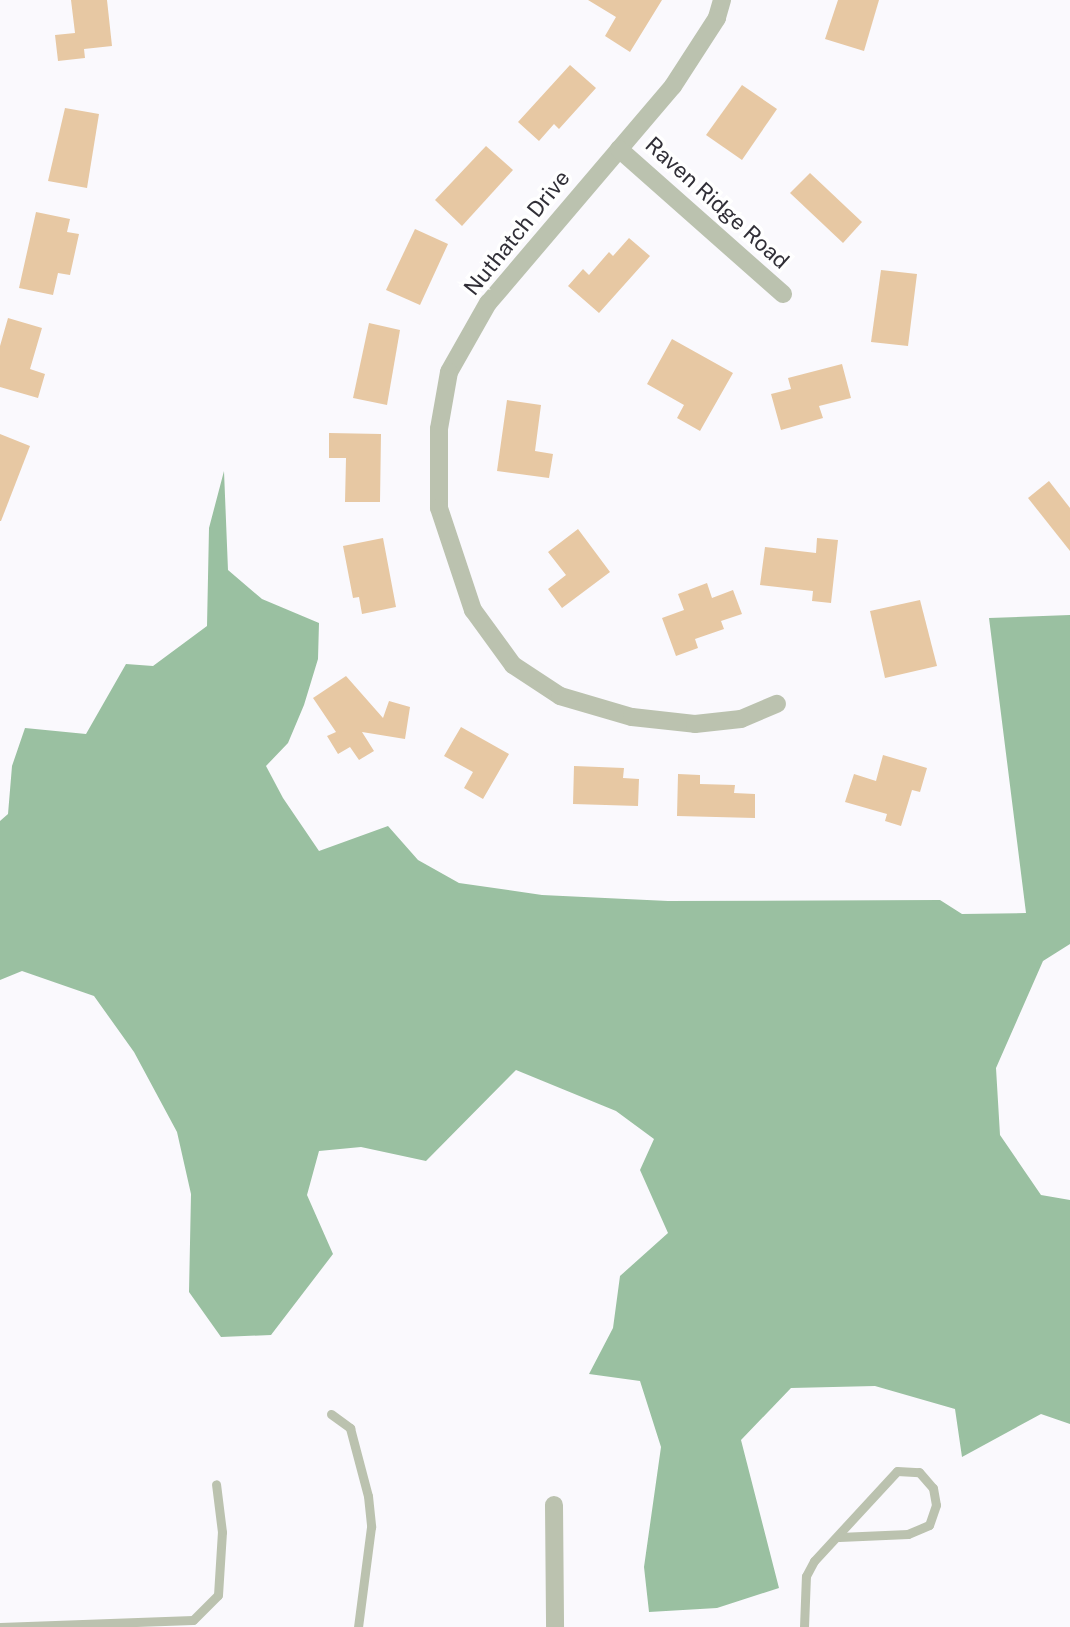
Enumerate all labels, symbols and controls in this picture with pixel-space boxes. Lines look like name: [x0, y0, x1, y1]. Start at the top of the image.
street label: Raven Ridge Road: [640, 132, 794, 274]
street label: Nuthatch Drive: [459, 165, 575, 301]

